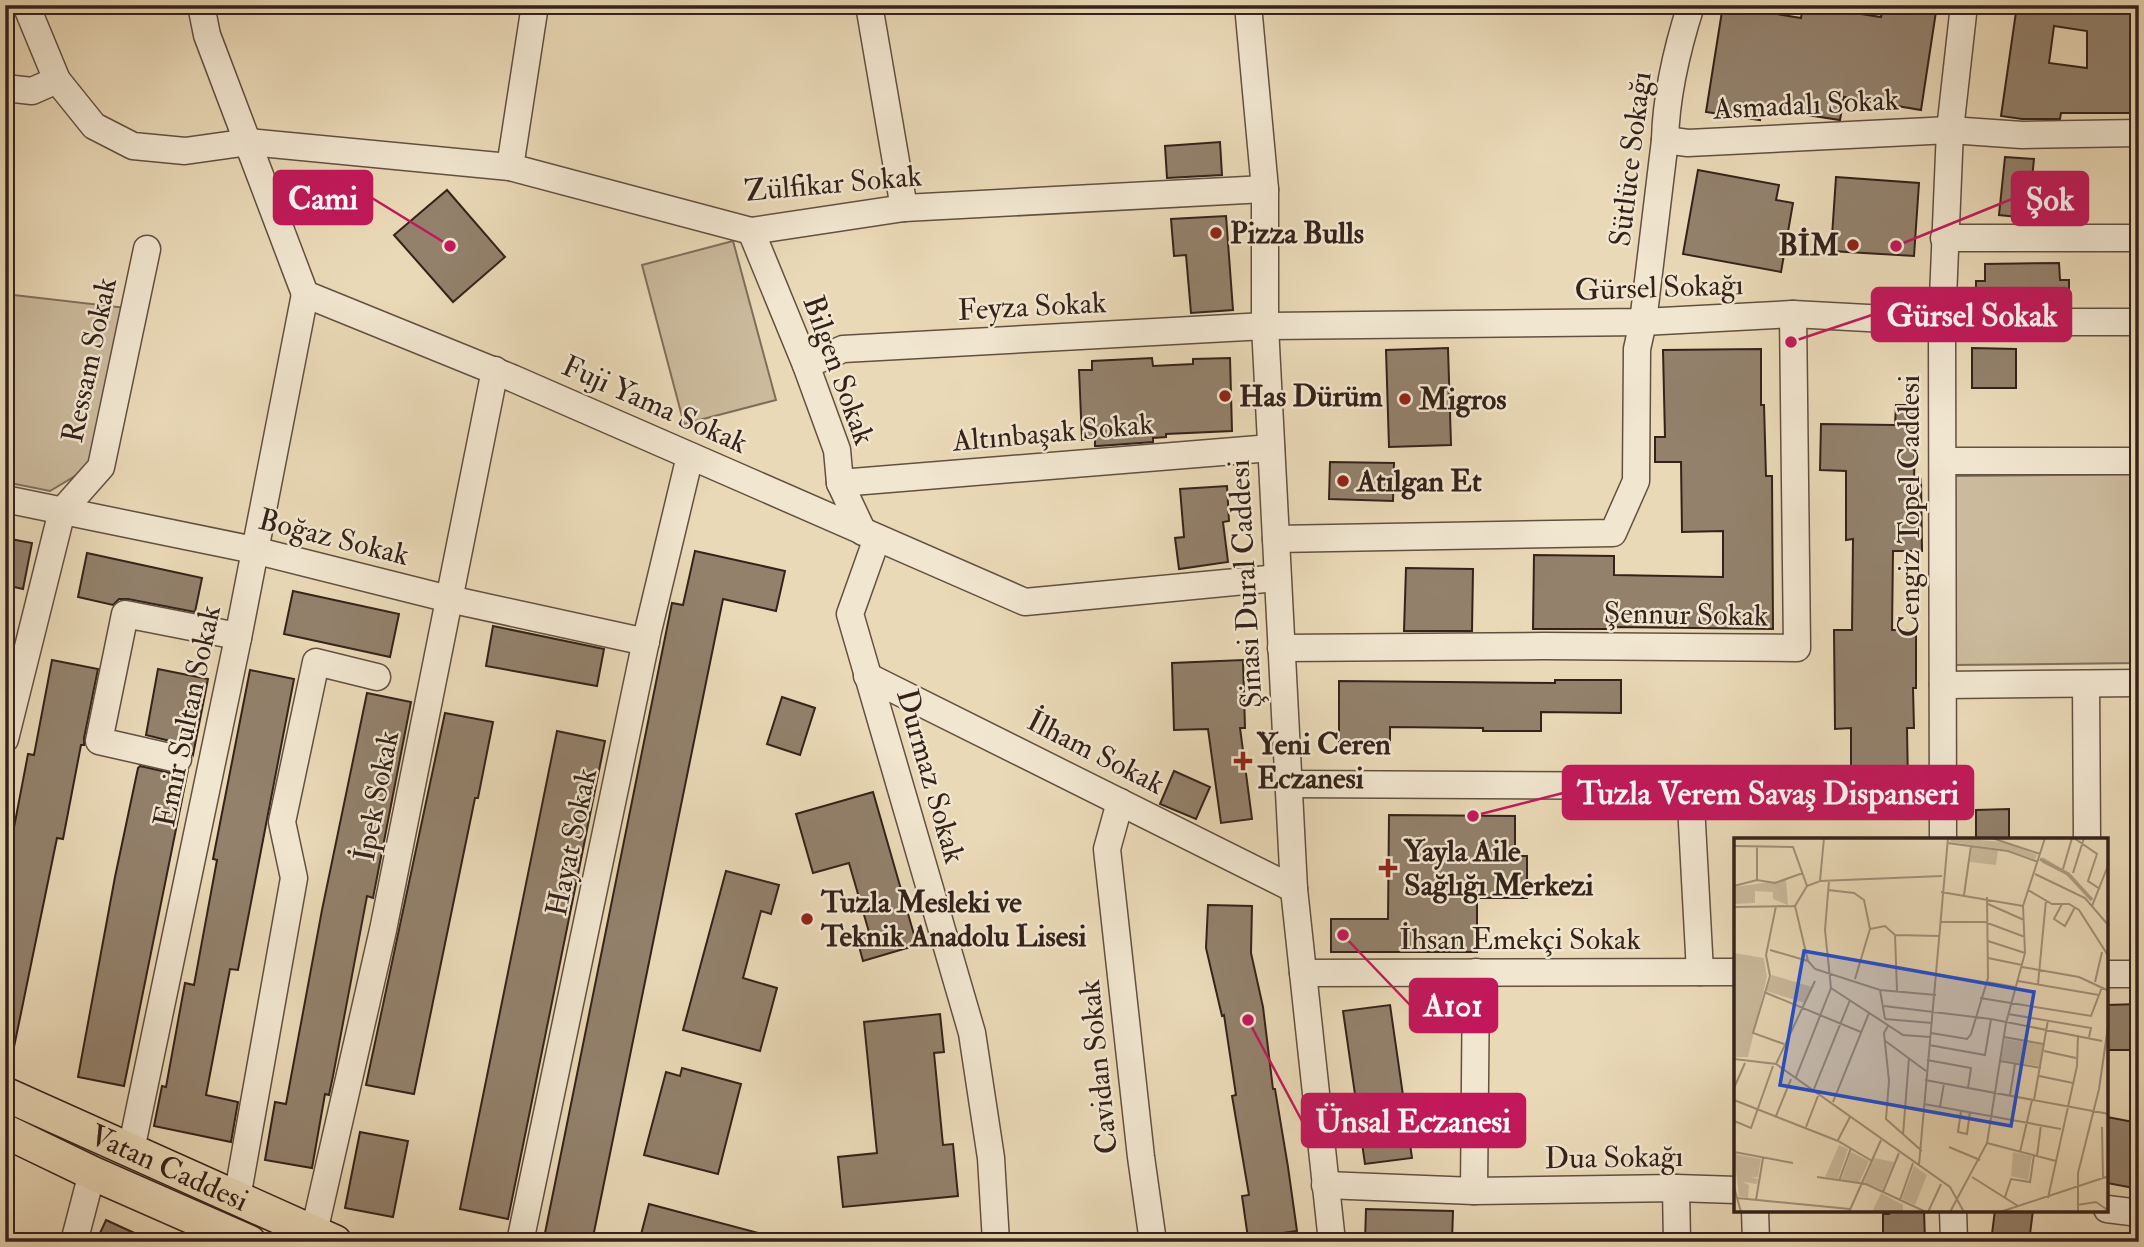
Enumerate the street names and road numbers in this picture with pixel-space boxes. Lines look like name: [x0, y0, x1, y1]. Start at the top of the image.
street label: Sütlüce Sokağı: [1601, 69, 1660, 249]
street label: Asmadalı Sokak: [1711, 81, 1900, 128]
street label: Zülfikar Sokak: [743, 157, 923, 210]
street label: Gürsel Sokağı: [1574, 266, 1744, 309]
street label: Ressam Sokak: [54, 274, 125, 446]
street label: Feyza Sokak: [957, 284, 1107, 329]
street label: Bilgen Sokak: [794, 291, 883, 450]
street label: Fuji Yama Sokak: [556, 347, 753, 462]
street label: Cengiz Topel Caddesi: [1891, 375, 1928, 637]
street label: Altınbaşak Sokak: [950, 405, 1155, 460]
street label: Şinasi Dural Caddesi: [1221, 459, 1270, 709]
street label: Boğaz Sokak: [255, 501, 413, 574]
street label: Şennur Sokak: [1603, 595, 1769, 634]
street label: Emir Sultan Sokak: [146, 602, 229, 830]
street label: Durmaz Sokak: [888, 685, 973, 867]
street label: İlham Sokak: [1021, 702, 1171, 803]
street label: İpek Sokak: [346, 728, 407, 865]
street label: Hayat Sokak: [538, 765, 605, 919]
street label: İhsan Emekçi Sokak: [1399, 921, 1641, 958]
street label: Cavidan Sokak: [1071, 978, 1126, 1156]
street label: Vatan Caddesi: [84, 1117, 254, 1220]
street label: Dua Sokağı: [1544, 1138, 1684, 1177]

